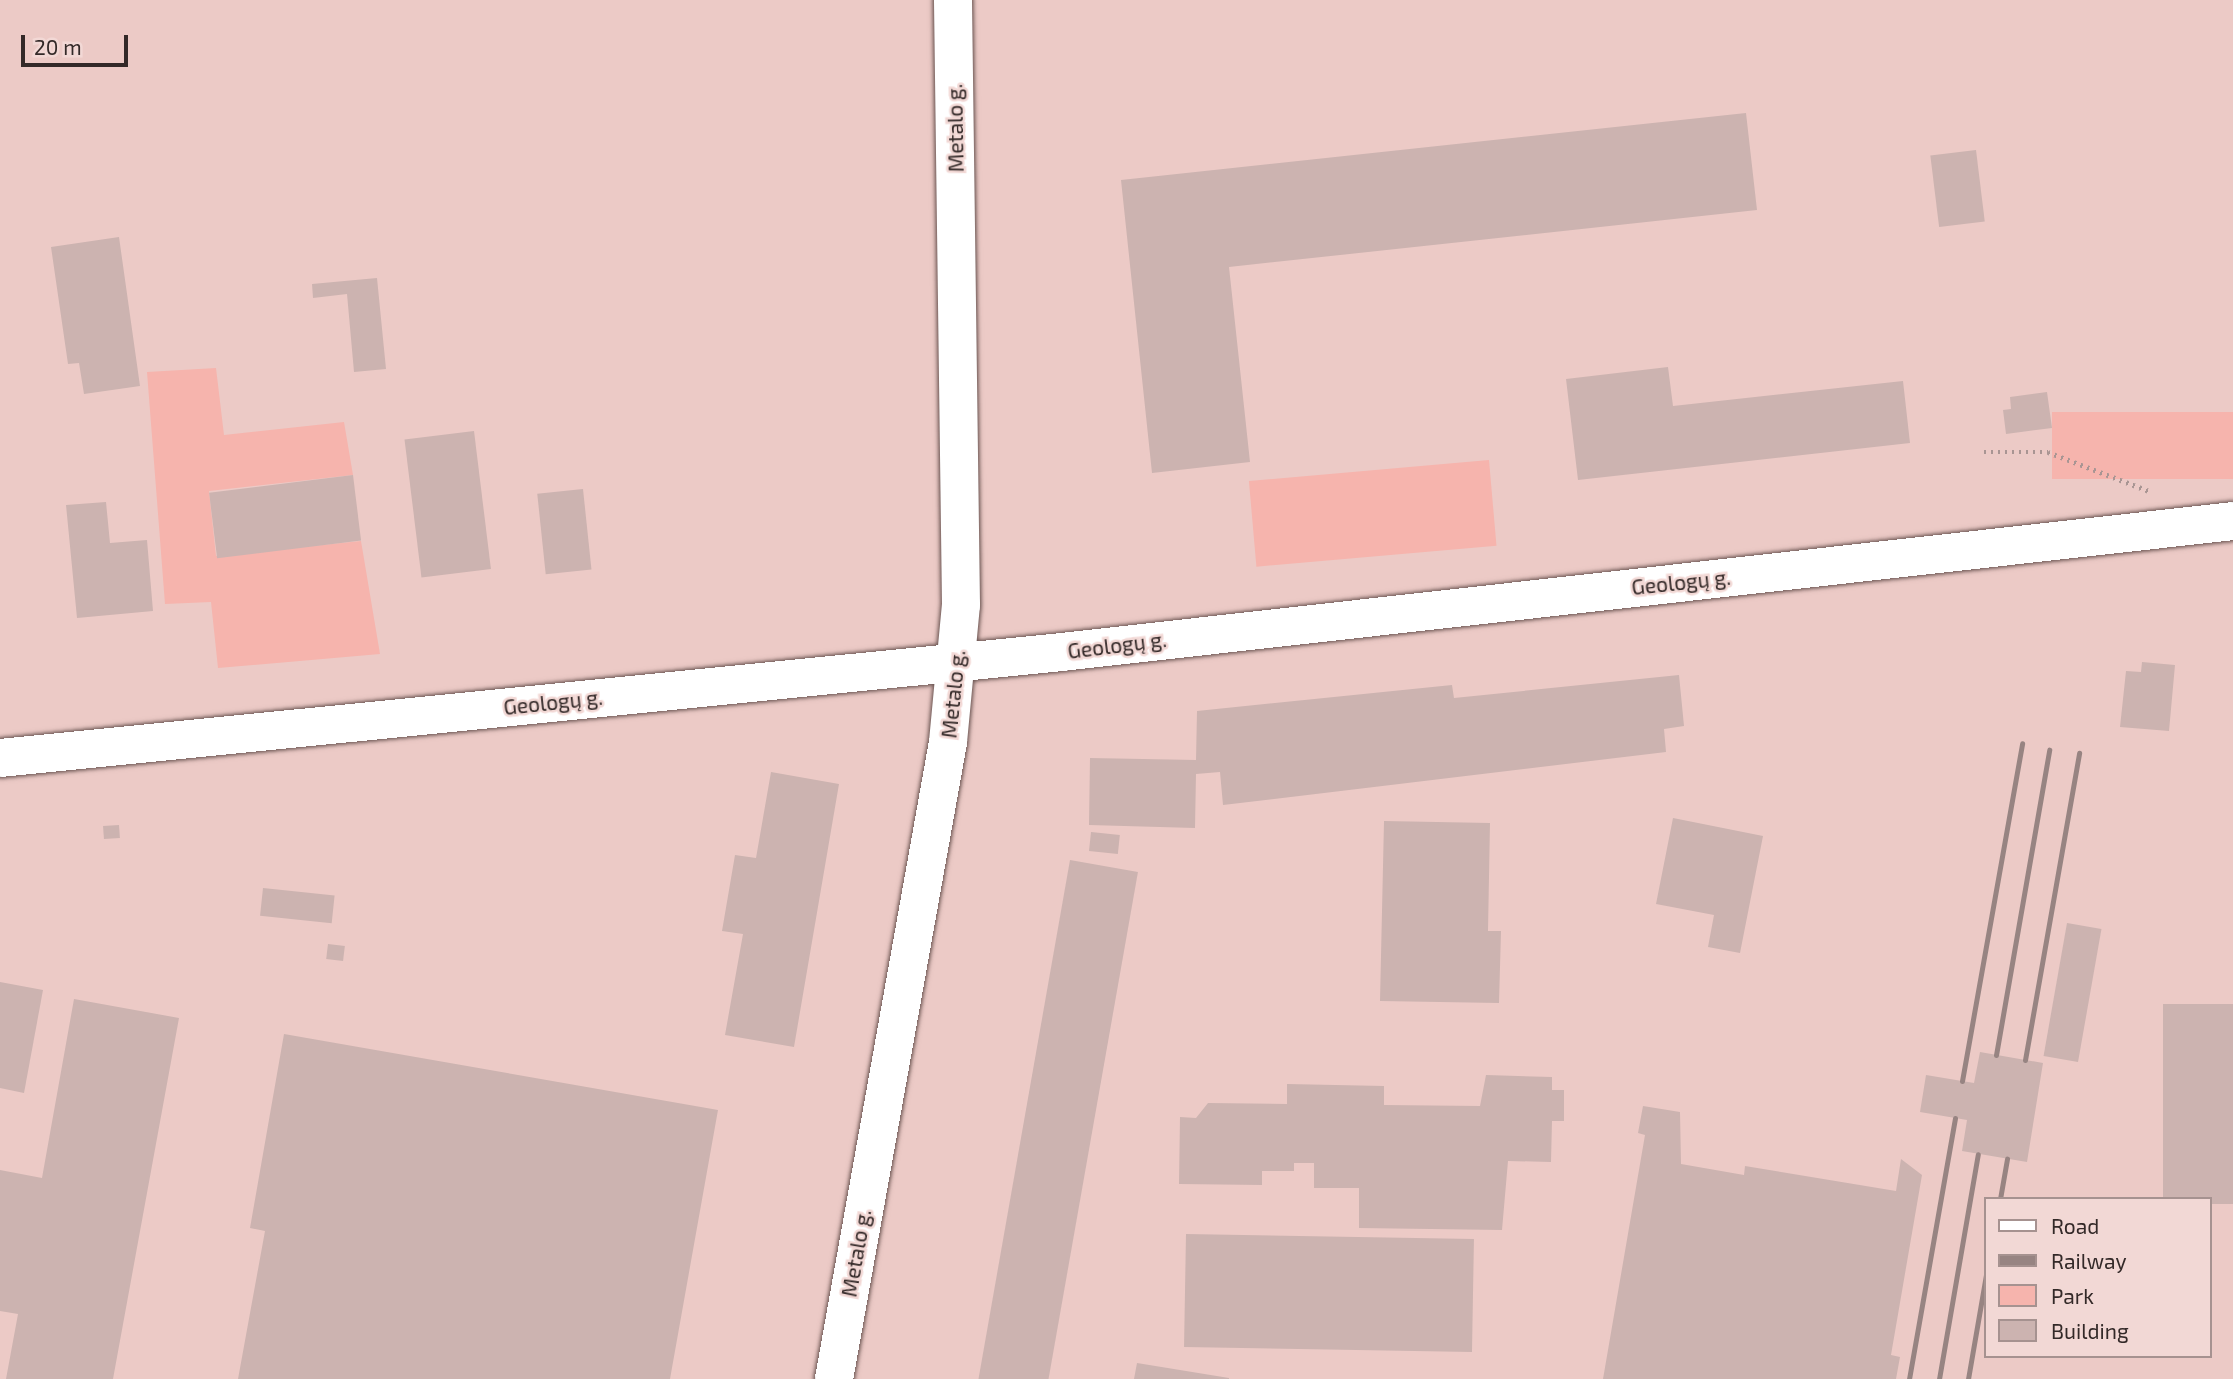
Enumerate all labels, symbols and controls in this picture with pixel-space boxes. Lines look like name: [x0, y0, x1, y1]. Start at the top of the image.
scale bar: [24, 21, 131, 65]
text: 20 m: [34, 34, 82, 59]
street label: Metalo g.: [942, 83, 968, 173]
street label: Geologų g.: [1630, 564, 1732, 600]
street label: Geologų g.: [1066, 626, 1168, 664]
street label: Metalo g.: [936, 649, 970, 739]
street label: Geologų g.: [502, 684, 604, 720]
legend: [1984, 1197, 2212, 1358]
street label: Metalo g.: [836, 1207, 876, 1299]
text: Road: [2051, 1213, 2099, 1238]
text: Railway: [2051, 1248, 2127, 1273]
text: Park: [2051, 1283, 2094, 1308]
text: Building: [2051, 1318, 2129, 1343]

